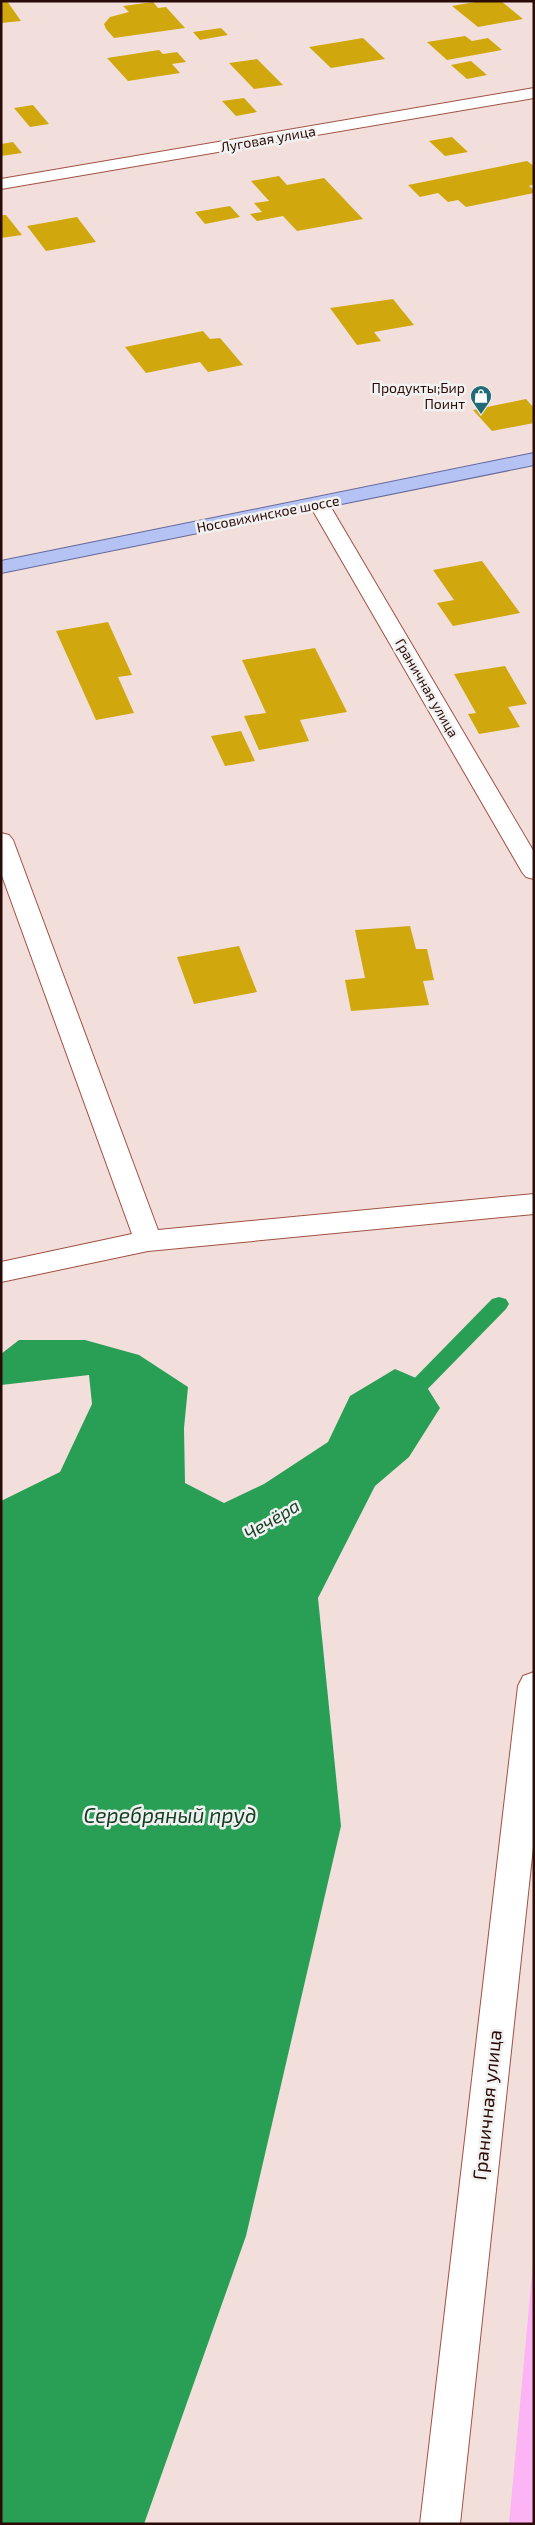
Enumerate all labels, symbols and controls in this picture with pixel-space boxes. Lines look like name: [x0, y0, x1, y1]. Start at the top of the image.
street label: Луговая улица: [219, 122, 317, 155]
place label: Продукты;Бир Поинт: [372, 379, 465, 412]
shop icon: Продукты;Бир Поинт: [469, 384, 493, 415]
street label: Носовихинское шоссе: [195, 491, 341, 536]
street label: Граничная улица: [392, 635, 463, 740]
water label: Чечёра: [240, 1494, 303, 1544]
water label: Серебряный пруд: [83, 1802, 257, 1827]
street label: Граничная улица: [467, 2029, 507, 2181]

